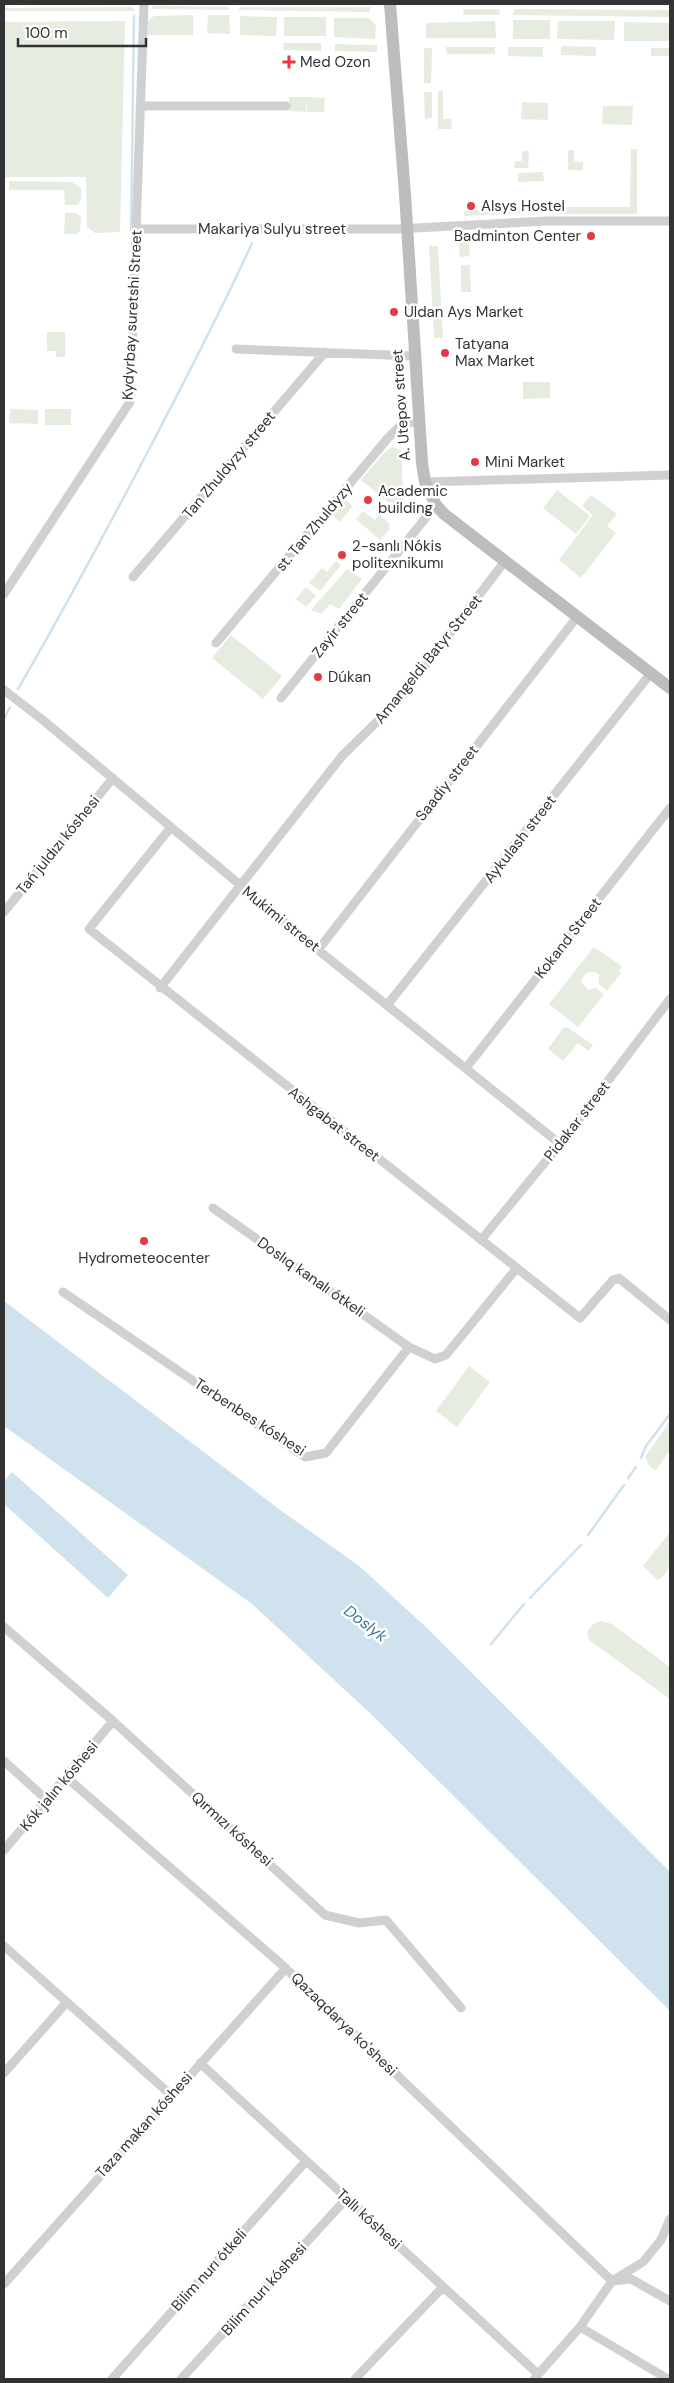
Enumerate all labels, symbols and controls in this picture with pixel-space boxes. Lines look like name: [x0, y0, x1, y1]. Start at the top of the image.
scale bar: [18, 15, 145, 47]
text: 100 m: [25, 23, 68, 43]
place label: Med Ozon: [300, 52, 371, 72]
marker: Med Ozon: [282, 55, 296, 69]
place label: Alsys Hostel: [481, 196, 565, 216]
marker: Alsys Hostel: [465, 200, 477, 212]
street label: Makariya Sulyu street: [198, 219, 346, 239]
place label: Badminton Center: [454, 226, 581, 246]
street label: Kydyrbay suretshi Street: [118, 229, 146, 401]
marker: Badminton Center: [585, 230, 597, 242]
place label: Uldan Ays Market: [404, 302, 523, 322]
marker: Uldan Ays Market: [388, 306, 400, 318]
place label: Tatyana Max Market: [455, 334, 535, 371]
marker: Tatyana Max Market: [439, 347, 451, 359]
street label: A. Utepov street: [387, 348, 415, 461]
street label: Tan Zhuldyzy street: [178, 407, 280, 523]
place label: Mini Market: [485, 452, 565, 472]
marker: Mini Market: [469, 456, 481, 468]
street label: st. Tan Zhuldyzy: [271, 478, 357, 575]
place label: Academic building: [378, 481, 448, 518]
marker: Academic building: [362, 494, 374, 506]
place label: 2-sanlı Nókis politexnikumı: [352, 536, 444, 573]
marker: 2-sanlı Nókis politexnikumı: [336, 549, 348, 561]
street label: Zayir street: [308, 588, 373, 662]
street label: Amangeldi Batyr Street: [370, 590, 486, 728]
place label: Dúkan: [328, 667, 371, 687]
marker: Dúkan: [312, 671, 324, 683]
street label: Saadiy street: [411, 741, 483, 825]
street label: Tań juldızı kóshesi: [12, 791, 104, 899]
street label: Aykulash street: [479, 791, 561, 887]
street label: Mukimi street: [238, 882, 324, 957]
street label: Kokand Street: [530, 893, 606, 983]
street label: Pidakar street: [540, 1077, 615, 1165]
street label: Ashgabat street: [284, 1082, 384, 1166]
street label: Doslıq kanalı ótkeli: [253, 1232, 369, 1322]
marker: Hydrometeocenter: [138, 1235, 150, 1247]
place label: Hydrometeocenter: [78, 1248, 210, 1268]
street label: Terbenbes kóshesi: [191, 1374, 309, 1460]
water label: Doslyk: [340, 1600, 392, 1647]
street label: Kók jalın kóshesi: [15, 1737, 103, 1835]
street label: Qırmızı kóshesi: [187, 1787, 277, 1871]
street label: Qazaqdarya ko'shesi: [286, 1968, 402, 2080]
street label: Taza makan kóshesi: [91, 2068, 197, 2182]
street label: Tallı kóshesi: [332, 2184, 406, 2254]
street label: Bilim nurı ótkeli: [167, 2225, 251, 2315]
street label: Bilim nurı kóshesi: [217, 2238, 311, 2340]

